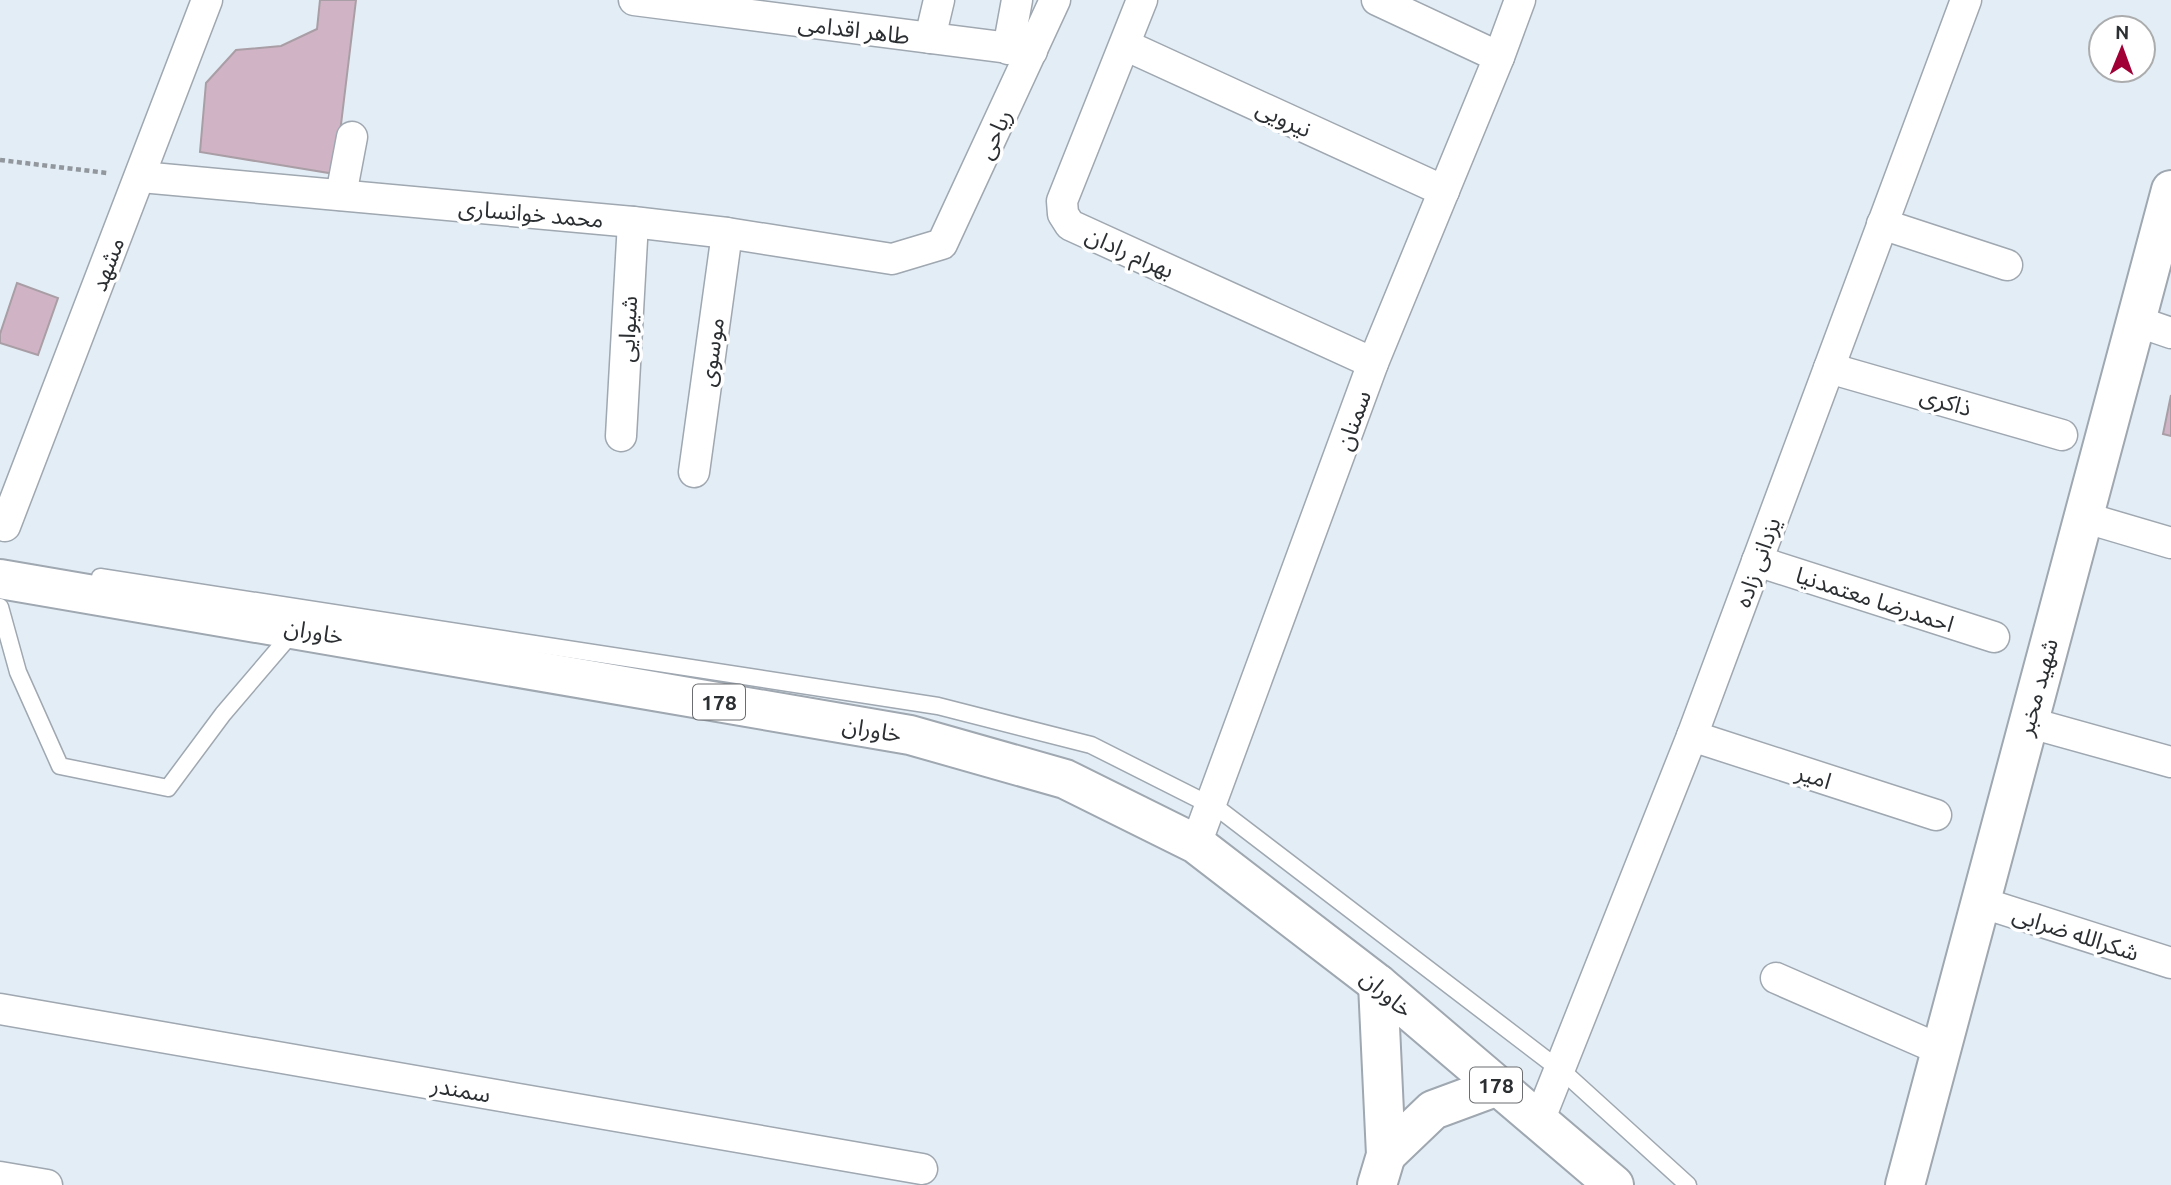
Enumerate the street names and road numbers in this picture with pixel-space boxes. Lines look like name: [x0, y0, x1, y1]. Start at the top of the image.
street label: طاهر اقدامی: [796, 10, 911, 50]
street label: نیرویی: [1252, 94, 1316, 143]
street label: ریاحی: [972, 105, 1018, 164]
street label: محمد خوانساری: [457, 194, 605, 234]
street label: بهرام رادان: [1080, 222, 1178, 288]
street label: مشهد: [85, 234, 130, 295]
street label: شیوایی: [613, 295, 643, 363]
street label: موسوی: [694, 316, 730, 388]
street label: ذاکری: [1917, 382, 1975, 422]
street label: سمنان: [1331, 387, 1376, 454]
street label: یزدانی زاده: [1729, 514, 1787, 611]
street label: احمدرضا معتمدنیا: [1792, 562, 1957, 638]
street label: خاوران: [282, 614, 346, 650]
street label: شهید مخبر: [2012, 636, 2064, 740]
road number: 178: [693, 684, 745, 720]
street label: خاوران: [840, 712, 904, 748]
street label: امیر: [1792, 758, 1835, 795]
street label: شکرالله ضرابی: [2009, 901, 2142, 967]
street label: خاوران: [1355, 964, 1418, 1023]
road number: 178: [1470, 1068, 1522, 1102]
street label: سمندر: [428, 1071, 493, 1108]

